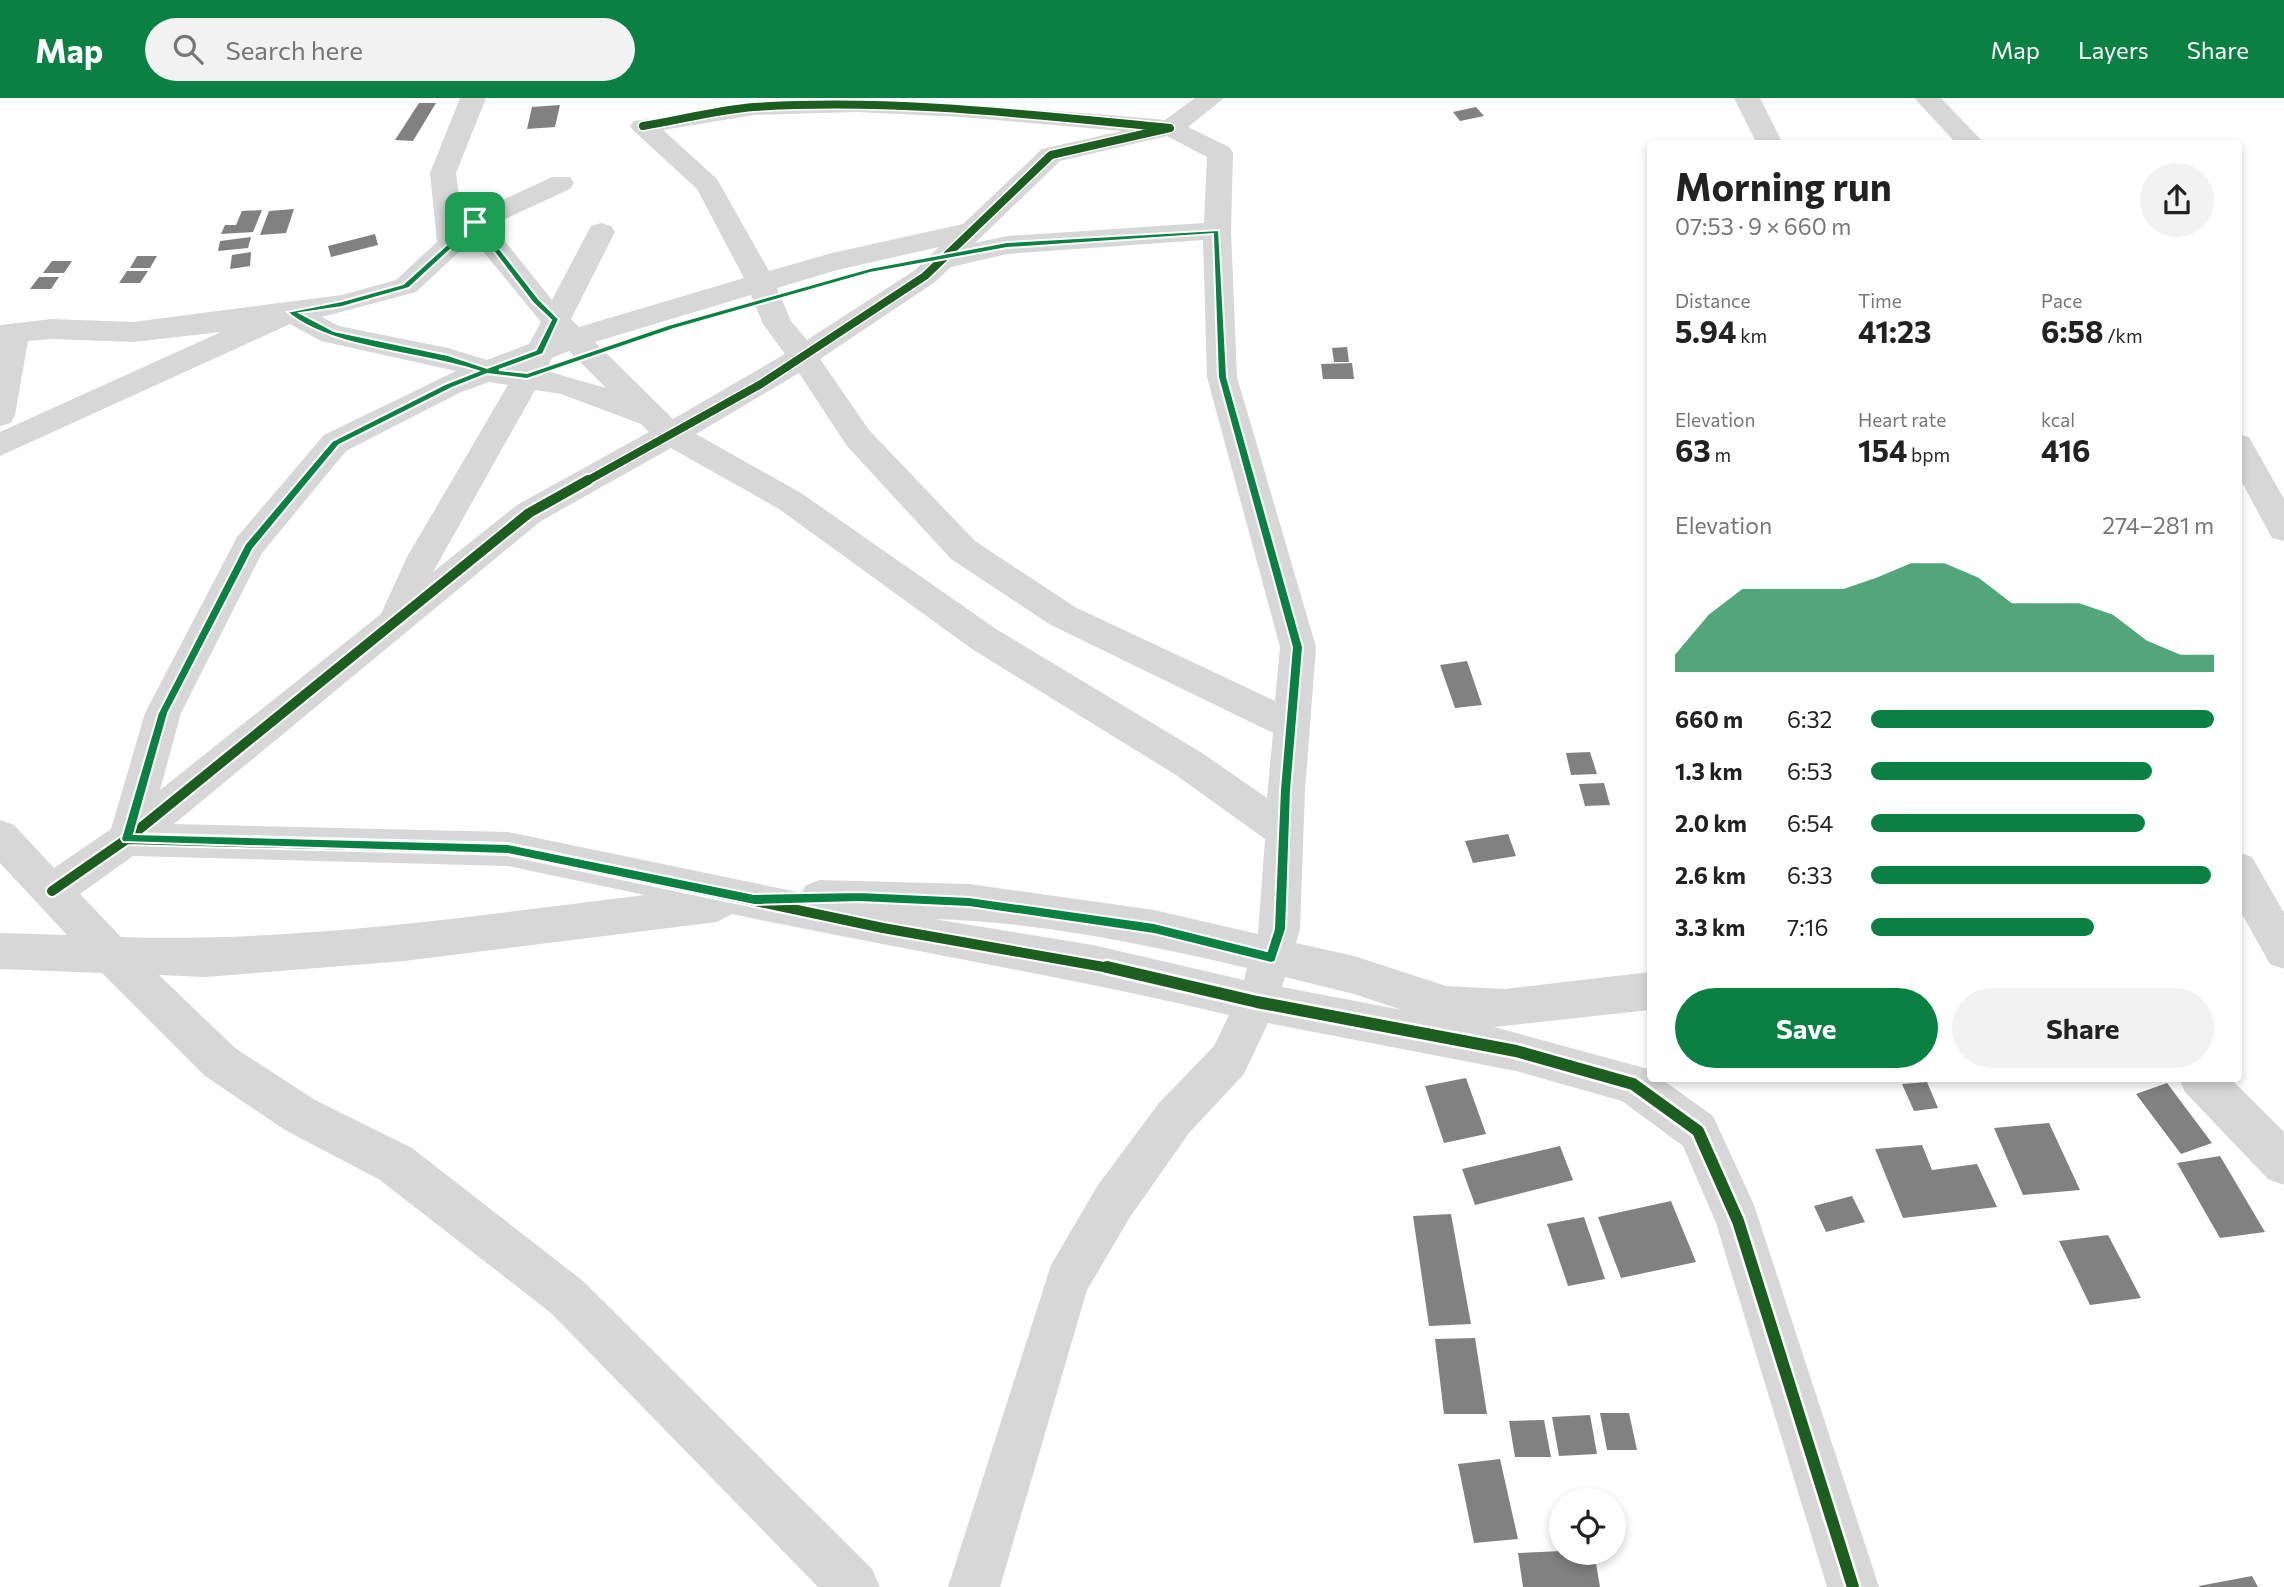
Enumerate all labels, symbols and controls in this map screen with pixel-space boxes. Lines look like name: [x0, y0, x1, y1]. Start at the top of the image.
search box: [145, 18, 635, 81]
text: Map: [35, 29, 103, 70]
icon: search: [169, 30, 207, 68]
text: Search here: [225, 34, 363, 65]
text: Map: [1991, 35, 2040, 64]
text: Layers: [2078, 35, 2149, 64]
text: Share: [2187, 35, 2249, 64]
text: Morning run: [1675, 162, 1892, 209]
button: share: [2140, 163, 2214, 237]
pin: [445, 192, 505, 252]
icon: arrive: [456, 203, 494, 241]
text: 07:53 · 9 × 660 m: [1675, 212, 1851, 240]
text: Distance: [1675, 289, 1751, 312]
text: Time: [1858, 289, 1902, 312]
text: Pace: [2041, 289, 2082, 312]
text: 5.94: [1675, 312, 1737, 349]
text: 41:23: [1858, 312, 1932, 349]
text: 6:58: [2041, 312, 2104, 349]
text: km: [1737, 324, 1767, 347]
text: /km: [2104, 324, 2142, 347]
text: Elevation: [1675, 408, 1755, 431]
text: Heart rate: [1858, 408, 1946, 431]
text: kcal: [2041, 408, 2075, 431]
text: 63: [1675, 431, 1711, 468]
text: 154: [1858, 431, 1907, 468]
text: 416: [2041, 431, 2091, 468]
text: m: [1711, 443, 1731, 466]
text: bpm: [1907, 443, 1950, 466]
text: Elevation: [1675, 511, 1772, 539]
text: 274–281 m: [2102, 511, 2214, 539]
text: 660 m: [1675, 705, 1743, 733]
text: 6:32: [1787, 705, 1832, 733]
text: 1.3 km: [1675, 757, 1743, 785]
text: 6:53: [1787, 757, 1833, 785]
text: 2.0 km: [1675, 809, 1747, 837]
text: 6:54: [1787, 809, 1833, 837]
text: 2.6 km: [1675, 861, 1746, 889]
text: 6:33: [1787, 861, 1833, 889]
text: 3.3 km: [1675, 913, 1745, 941]
text: 7:16: [1787, 913, 1828, 941]
button: Save: [1675, 988, 1938, 1068]
button: Share: [1952, 988, 2214, 1068]
map controls: [1549, 1488, 1626, 1565]
button: locate: [1549, 1488, 1626, 1565]

